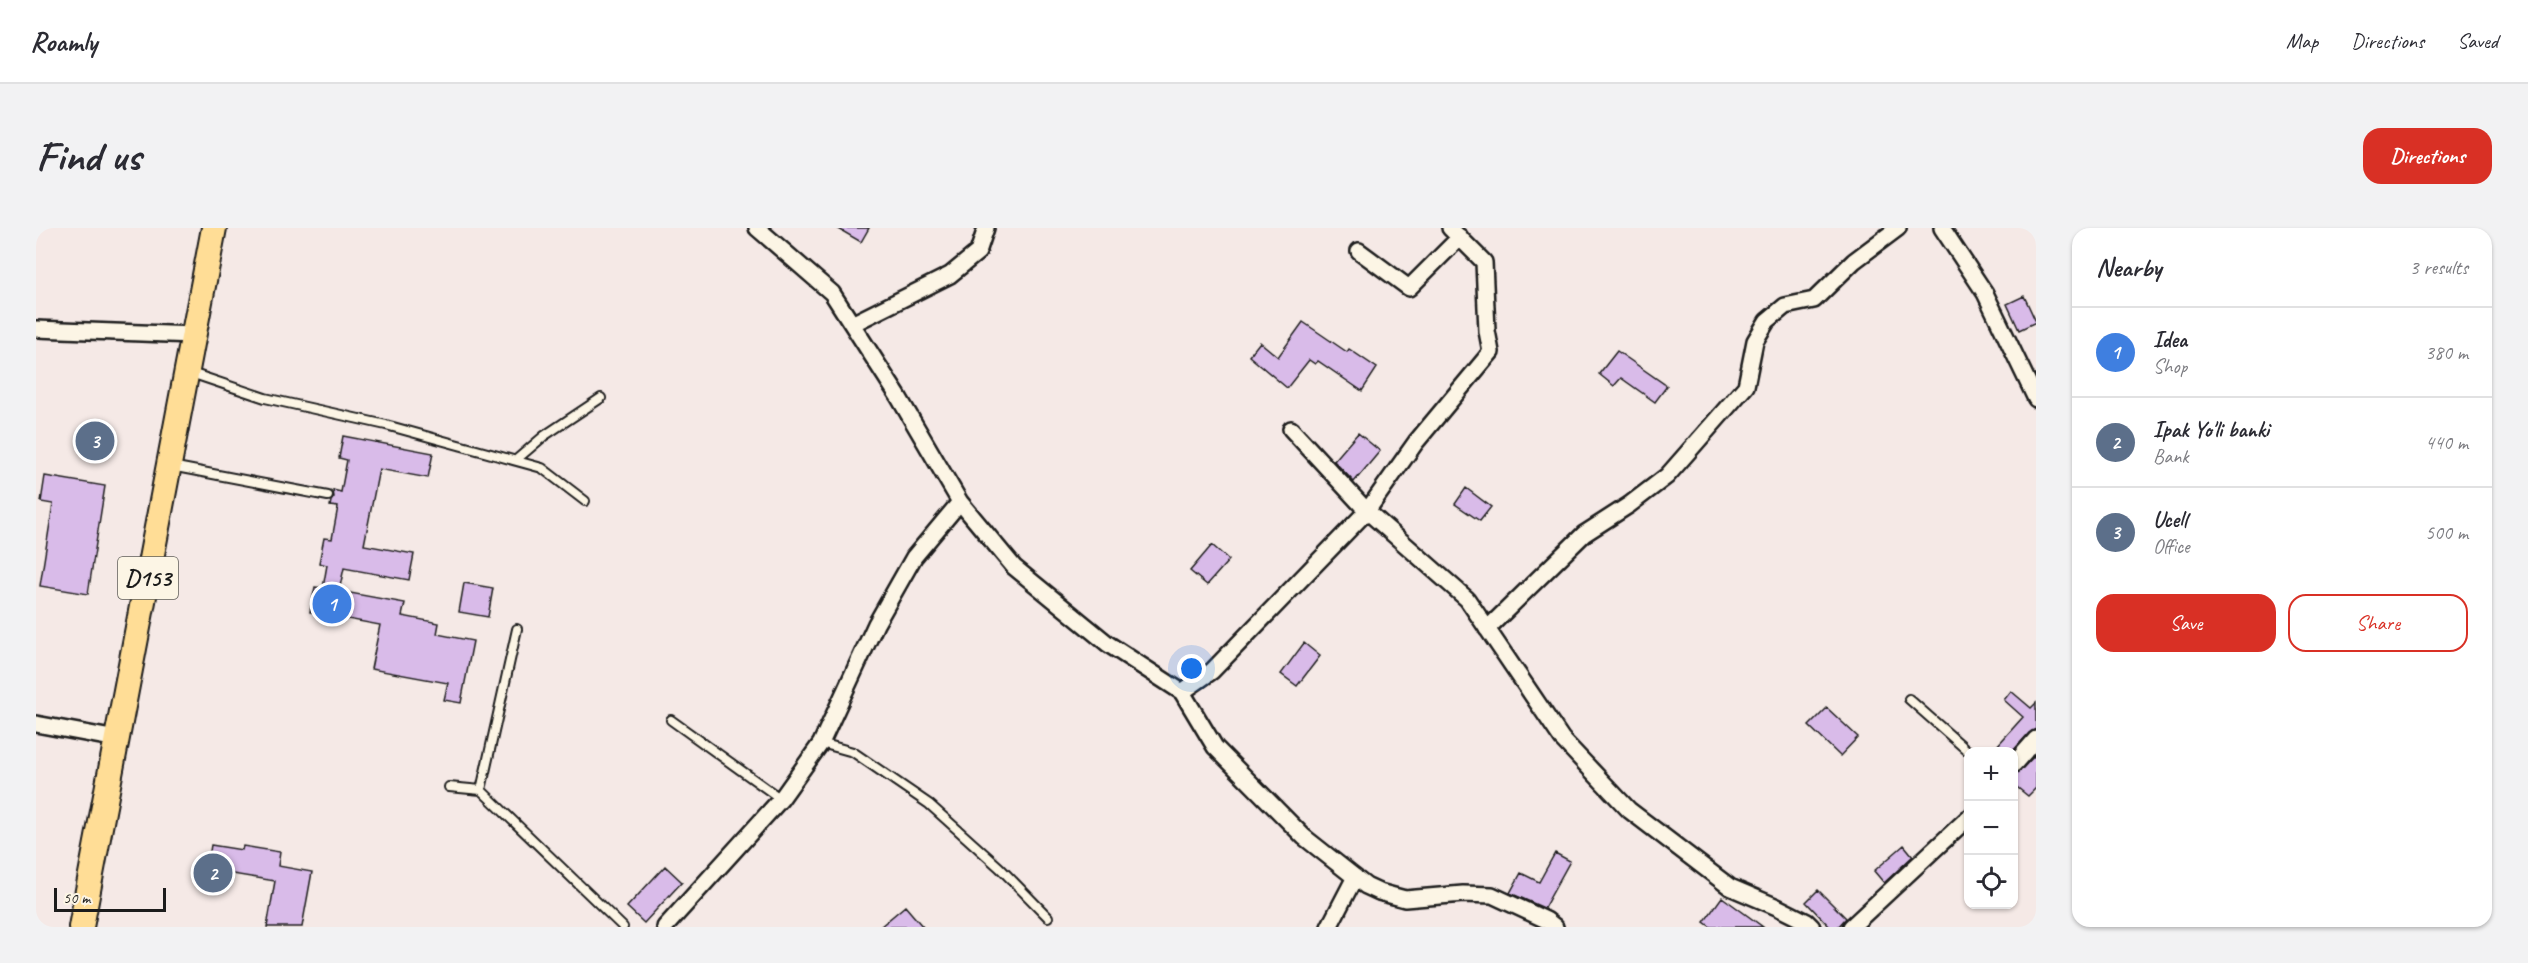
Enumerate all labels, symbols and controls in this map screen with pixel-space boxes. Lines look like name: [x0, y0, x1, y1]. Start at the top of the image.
text: Roamly: [30, 24, 97, 59]
text: Map: [2286, 28, 2318, 54]
text: Directions: [2351, 28, 2424, 54]
text: Saved: [2457, 28, 2498, 54]
button: Directions: [2363, 128, 2492, 184]
text: Find us: [36, 130, 141, 183]
text: Nearby: [2096, 251, 2161, 284]
text: 3 results: [2409, 255, 2468, 280]
text: Idea: [2153, 326, 2187, 354]
text: 1: [2111, 340, 2120, 365]
text: 380 m: [2425, 340, 2468, 365]
text: Shop: [2153, 354, 2187, 379]
text: Ipak Yo'li banki: [2153, 416, 2269, 444]
pin: 3: [76, 418, 114, 464]
text: 2: [2111, 430, 2120, 455]
text: 440 m: [2425, 430, 2468, 455]
text: Bank: [2153, 444, 2188, 469]
text: Ucell: [2153, 506, 2187, 534]
text: 3: [2111, 520, 2120, 545]
text: 500 m: [2425, 520, 2468, 545]
text: Office: [2153, 534, 2190, 559]
road number: D153: [118, 557, 178, 599]
pin: 1: [312, 582, 352, 626]
button: Save: [2096, 594, 2276, 652]
button: Share: [2288, 594, 2468, 652]
your location: [1177, 654, 1206, 683]
map controls: [1964, 747, 2018, 909]
button: +: [1964, 747, 2018, 801]
button: −: [1964, 801, 2018, 855]
pin: 2: [194, 850, 232, 896]
button: locate: [1964, 855, 2018, 909]
scale bar: [54, 885, 166, 912]
text: 50 m: [63, 888, 90, 908]

